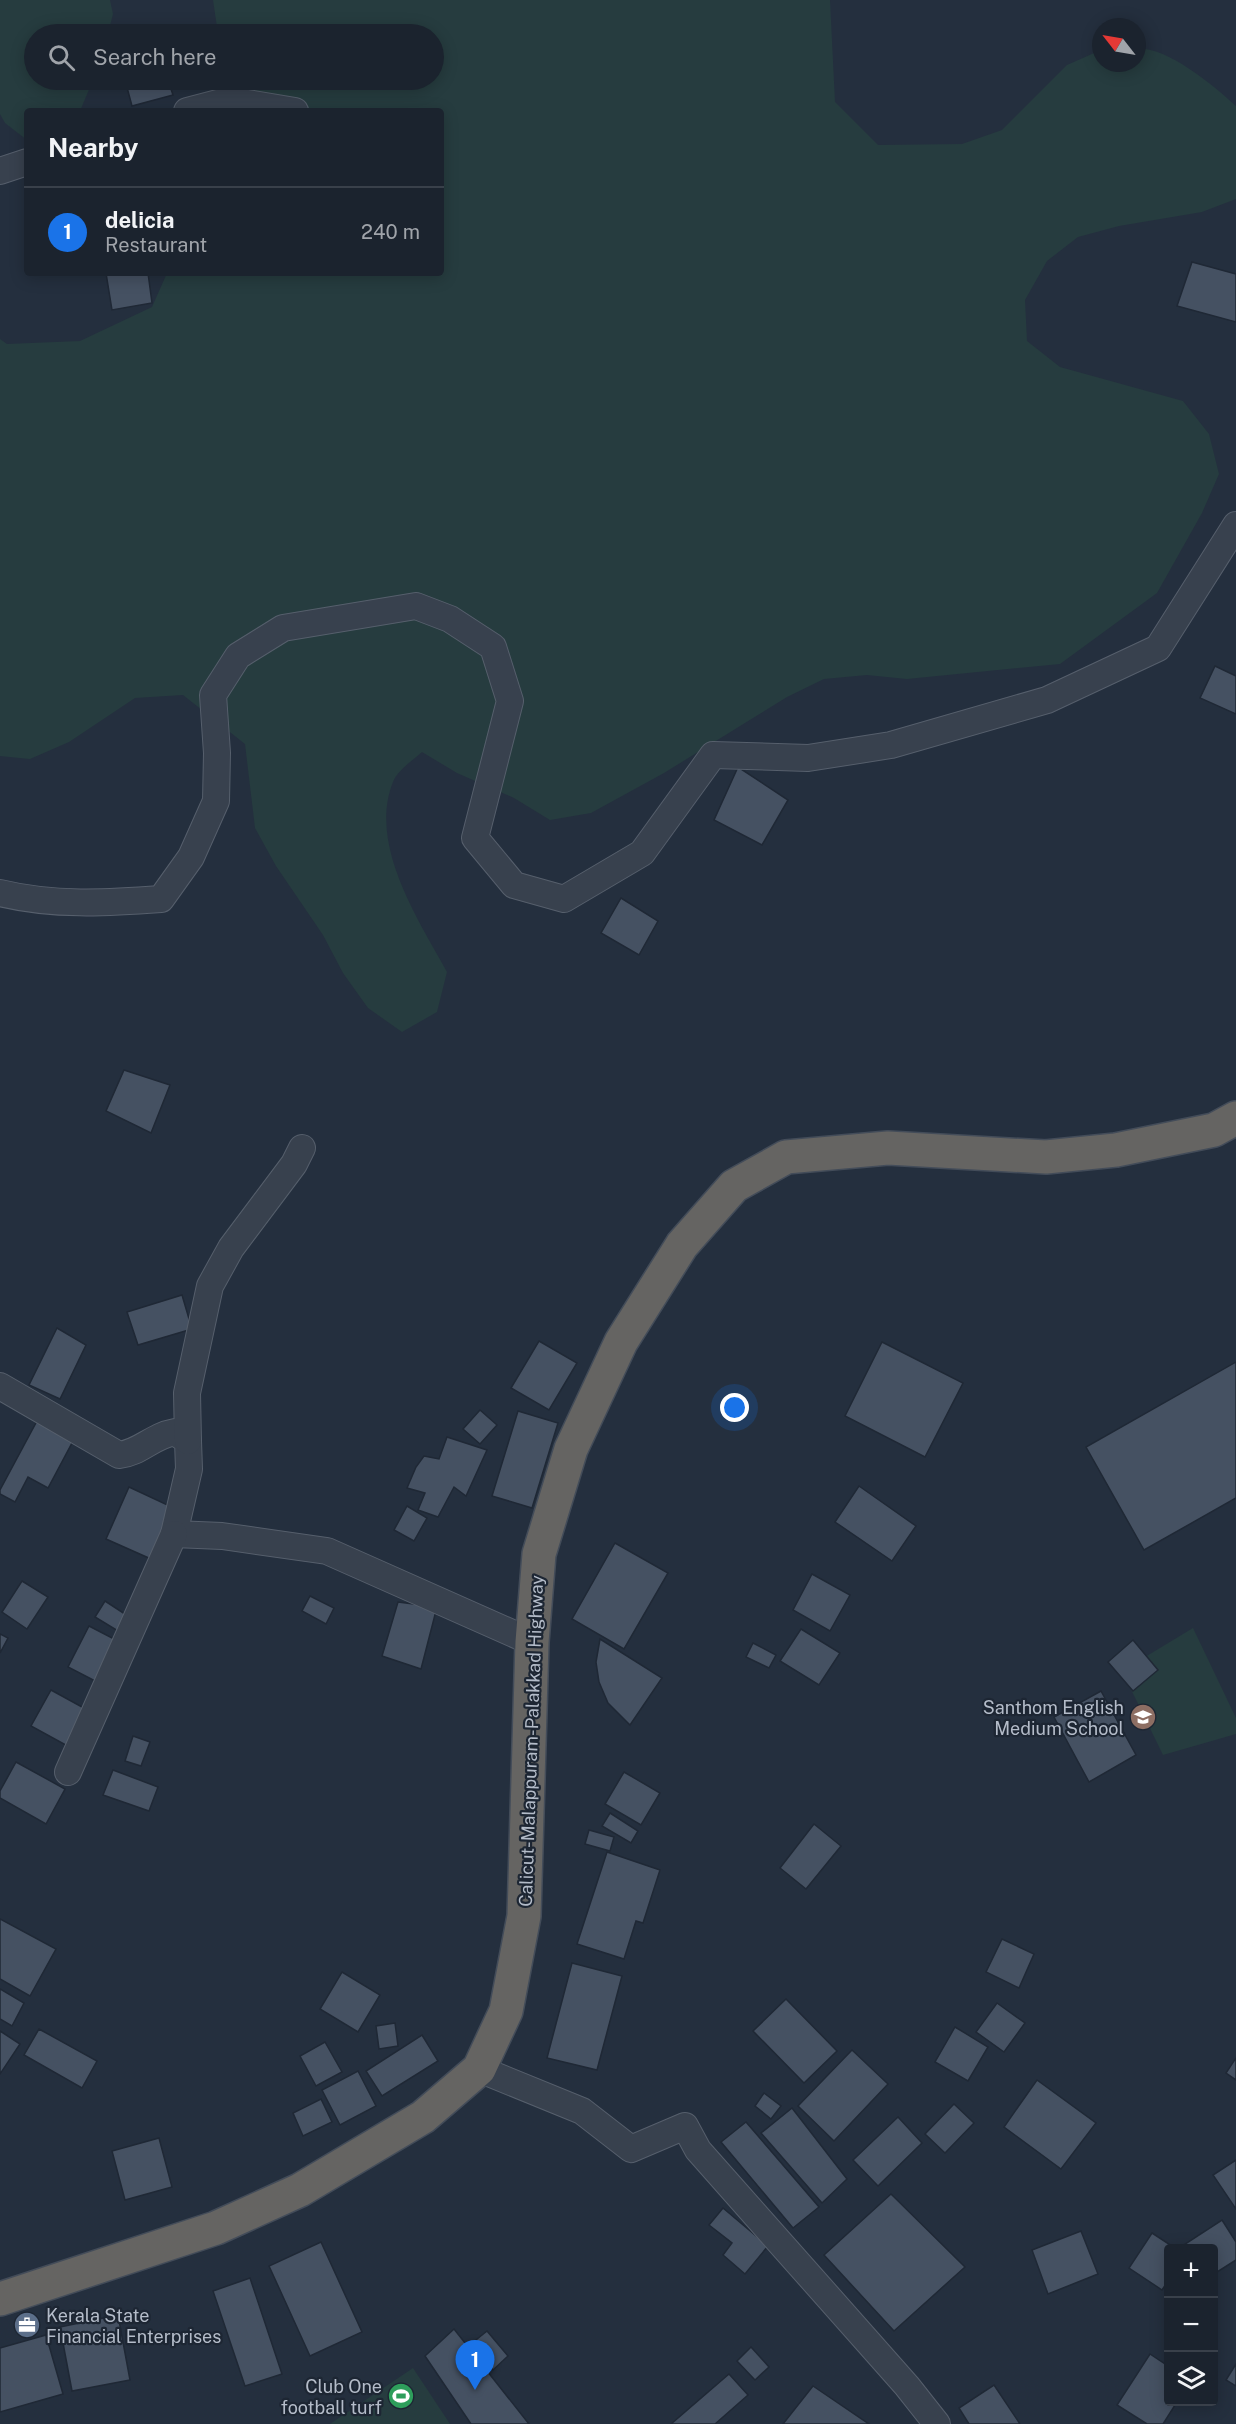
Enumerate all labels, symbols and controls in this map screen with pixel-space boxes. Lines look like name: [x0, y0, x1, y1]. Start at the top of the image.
north arrow: [1092, 18, 1146, 72]
search box: [24, 24, 444, 90]
icon: search: [45, 41, 78, 74]
text: Search here: [93, 44, 217, 70]
text: Nearby: [48, 132, 138, 163]
text: delicia: [105, 207, 174, 233]
text: 1: [63, 220, 72, 244]
text: 240 m: [361, 220, 420, 244]
text: Restaurant: [105, 233, 207, 257]
your location: [720, 1393, 749, 1422]
street label: Calicut-Malappuram-Palakkad Highway: [515, 1574, 547, 1907]
place label: Santhom English Medium School: [983, 1697, 1124, 1739]
school or university icon: Santhom English Medium School: [1128, 1702, 1158, 1732]
map controls: [1164, 2244, 1218, 2406]
button: +: [1164, 2244, 1218, 2298]
button: −: [1164, 2298, 1218, 2352]
place label: Kerala State Financial Enterprises: [46, 2305, 221, 2347]
office icon: Kerala State Financial Enterprises: [12, 2310, 42, 2340]
pin: 1: [456, 2340, 494, 2390]
button: layers: [1164, 2352, 1218, 2406]
place label: Club One football turf: [281, 2376, 382, 2418]
sports icon: Club One football turf: [386, 2381, 416, 2411]

